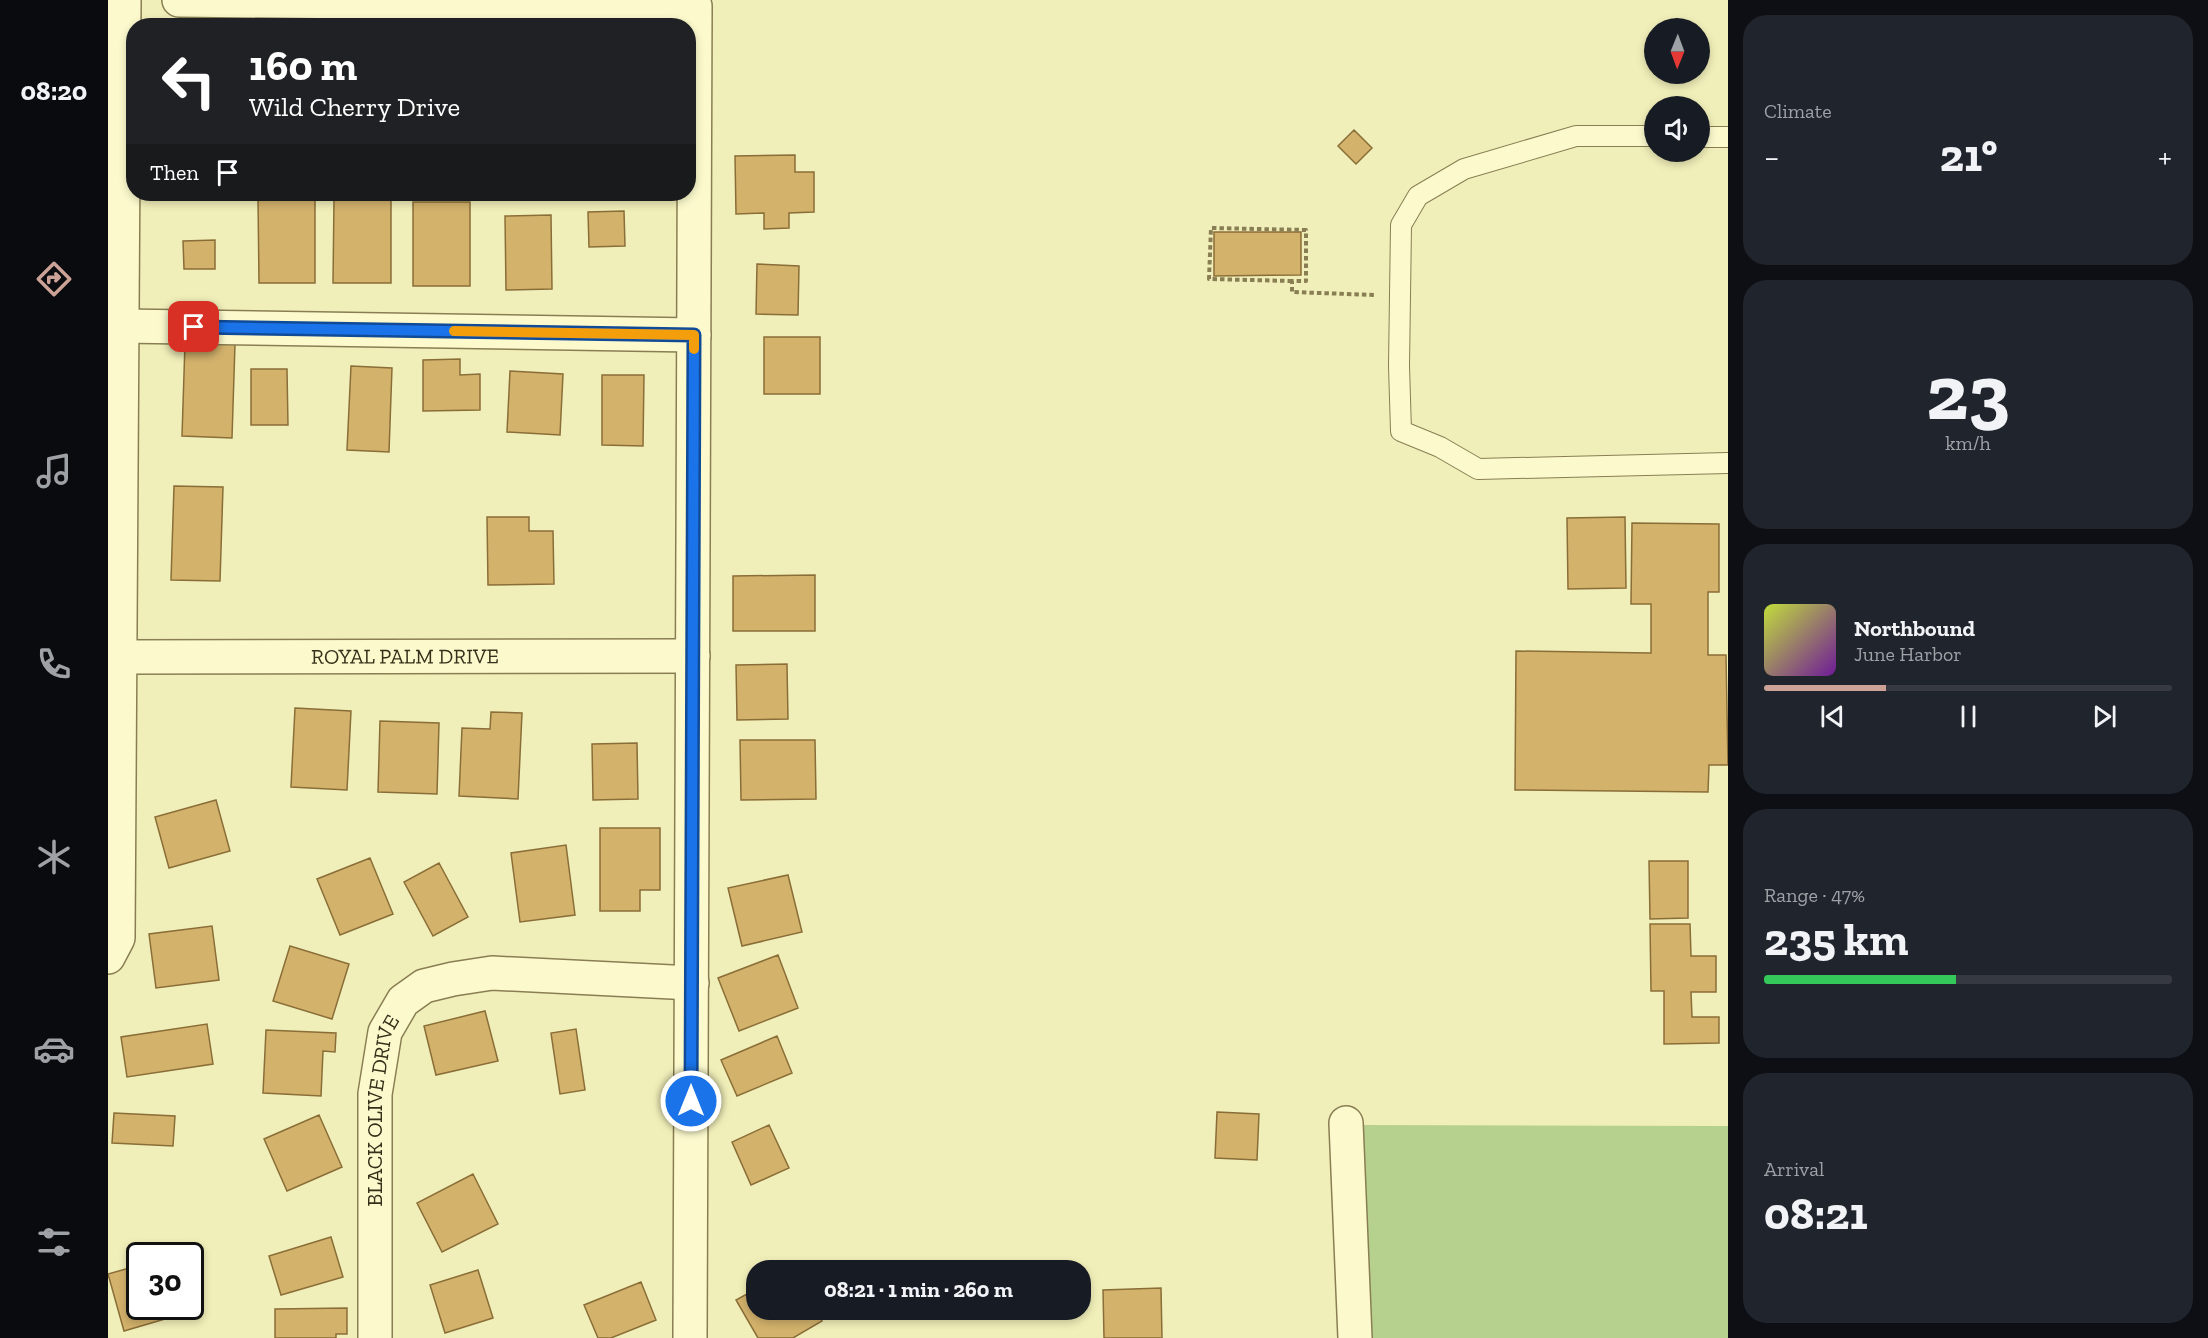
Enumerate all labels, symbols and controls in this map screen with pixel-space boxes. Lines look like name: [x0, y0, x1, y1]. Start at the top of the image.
north arrow: [1644, 18, 1710, 84]
map controls: [1644, 18, 1710, 162]
text: 160 m: [249, 40, 357, 91]
icon: left: [150, 42, 228, 120]
text: 08:20: [21, 75, 87, 107]
text: Wild Cherry Drive: [249, 91, 460, 123]
button: sound: [1644, 96, 1710, 162]
text: Climate: [1764, 99, 1832, 123]
text: 21°: [1940, 129, 1998, 183]
text: −: [1764, 137, 1779, 176]
text: +: [2158, 137, 2172, 176]
icon: arrive: [211, 156, 244, 189]
text: Then: [150, 159, 199, 186]
icon: directions: [33, 258, 75, 300]
pin: [168, 301, 219, 352]
icon: arrive: [177, 310, 210, 343]
text: 23: [1926, 345, 2010, 439]
text: km/h: [1945, 431, 1991, 455]
icon: music: [33, 450, 75, 492]
text: Northbound: [1854, 615, 1975, 642]
text: June Harbor: [1854, 642, 1962, 666]
icon: phone: [33, 643, 75, 685]
street label: ROYAL PALM DRIVE: [311, 643, 499, 669]
icon: previous: [1816, 700, 1849, 733]
icon: pause: [1952, 700, 1985, 733]
icon: next: [2088, 700, 2121, 733]
icon: climate: [33, 836, 75, 878]
text: Range · 47%: [1764, 883, 1865, 907]
text: 235 km: [1764, 913, 1908, 967]
street label: BLACK OLIVE DRIVE: [362, 1010, 404, 1207]
icon: car: [33, 1028, 75, 1070]
position arrow: [659, 1069, 723, 1133]
text: Arrival: [1764, 1157, 1824, 1181]
text: 08:21: [1764, 1187, 1868, 1241]
icon: filters: [33, 1221, 75, 1263]
speed limit sign: 30: [126, 1242, 204, 1320]
text: 08:21 · 1 min · 260 m: [824, 1276, 1013, 1303]

